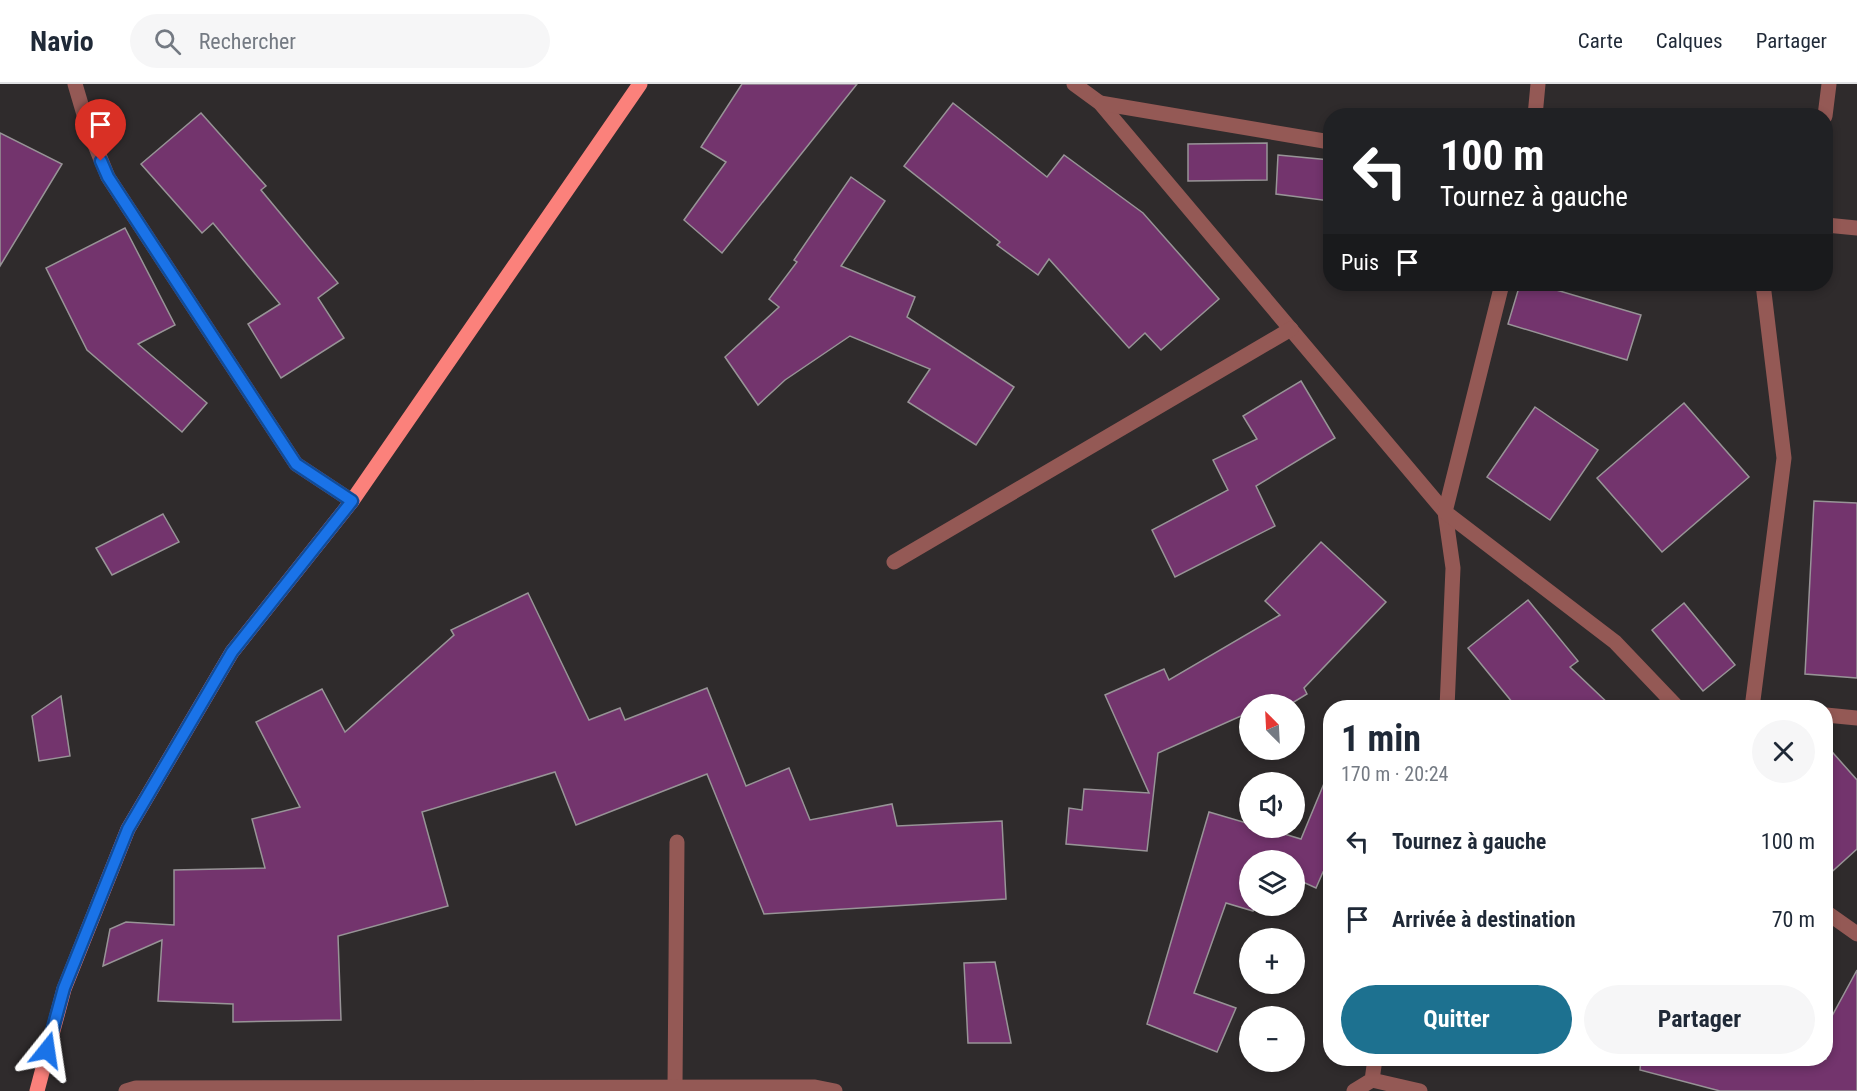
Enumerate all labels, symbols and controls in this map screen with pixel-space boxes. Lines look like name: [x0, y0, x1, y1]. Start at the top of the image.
search box: [130, 14, 550, 68]
text: Navio: [30, 25, 94, 58]
icon: search: [151, 25, 184, 58]
text: Rechercher: [199, 29, 296, 54]
text: Carte: [1578, 29, 1623, 53]
text: Calques: [1656, 29, 1723, 53]
text: Partager: [1756, 29, 1827, 53]
pin: [75, 99, 126, 161]
icon: arrive: [84, 108, 117, 141]
text: 100 m: [1440, 131, 1545, 180]
icon: left: [1341, 132, 1419, 210]
text: Tournez à gauche: [1440, 181, 1628, 213]
icon: arrive: [1391, 246, 1424, 279]
text: Puis: [1341, 250, 1379, 275]
north arrow: [1239, 694, 1305, 760]
map controls: [1239, 694, 1305, 1072]
text: 1 min: [1341, 718, 1421, 760]
button: close: [1752, 720, 1815, 783]
text: 170 m · 20:24: [1341, 762, 1448, 786]
button: sound: [1239, 772, 1305, 838]
icon: left: [1341, 825, 1374, 858]
text: Tournez à gauche: [1392, 829, 1546, 854]
text: 100 m: [1761, 829, 1815, 854]
button: layers: [1239, 850, 1305, 916]
icon: arrive: [1341, 903, 1374, 936]
text: Arrivée à destination: [1392, 907, 1576, 932]
text: 70 m: [1772, 907, 1815, 932]
button: +: [1239, 928, 1305, 994]
button: Quitter: [1341, 985, 1572, 1054]
button: Partager: [1584, 985, 1815, 1054]
button: −: [1239, 1006, 1305, 1072]
position arrow: [15, 1018, 79, 1082]

